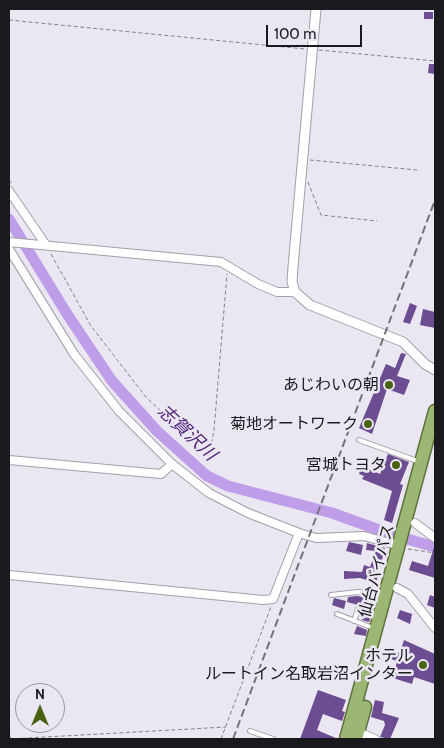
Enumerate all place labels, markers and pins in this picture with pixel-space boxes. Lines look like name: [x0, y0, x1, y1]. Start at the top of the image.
place label: あじわいの朝: [283, 375, 379, 395]
marker: あじわいの朝: [383, 379, 395, 391]
place label: 菊地オートワーク: [230, 414, 358, 434]
marker: 菊地オートワーク: [362, 418, 374, 430]
place label: 宮城トヨタ: [306, 455, 386, 475]
marker: 宮城トヨタ: [390, 459, 402, 471]
place label: ホテル ルートイン名取岩沼インター: [205, 646, 413, 684]
marker: ホテル ルートイン名取岩沼インター: [417, 659, 429, 671]

